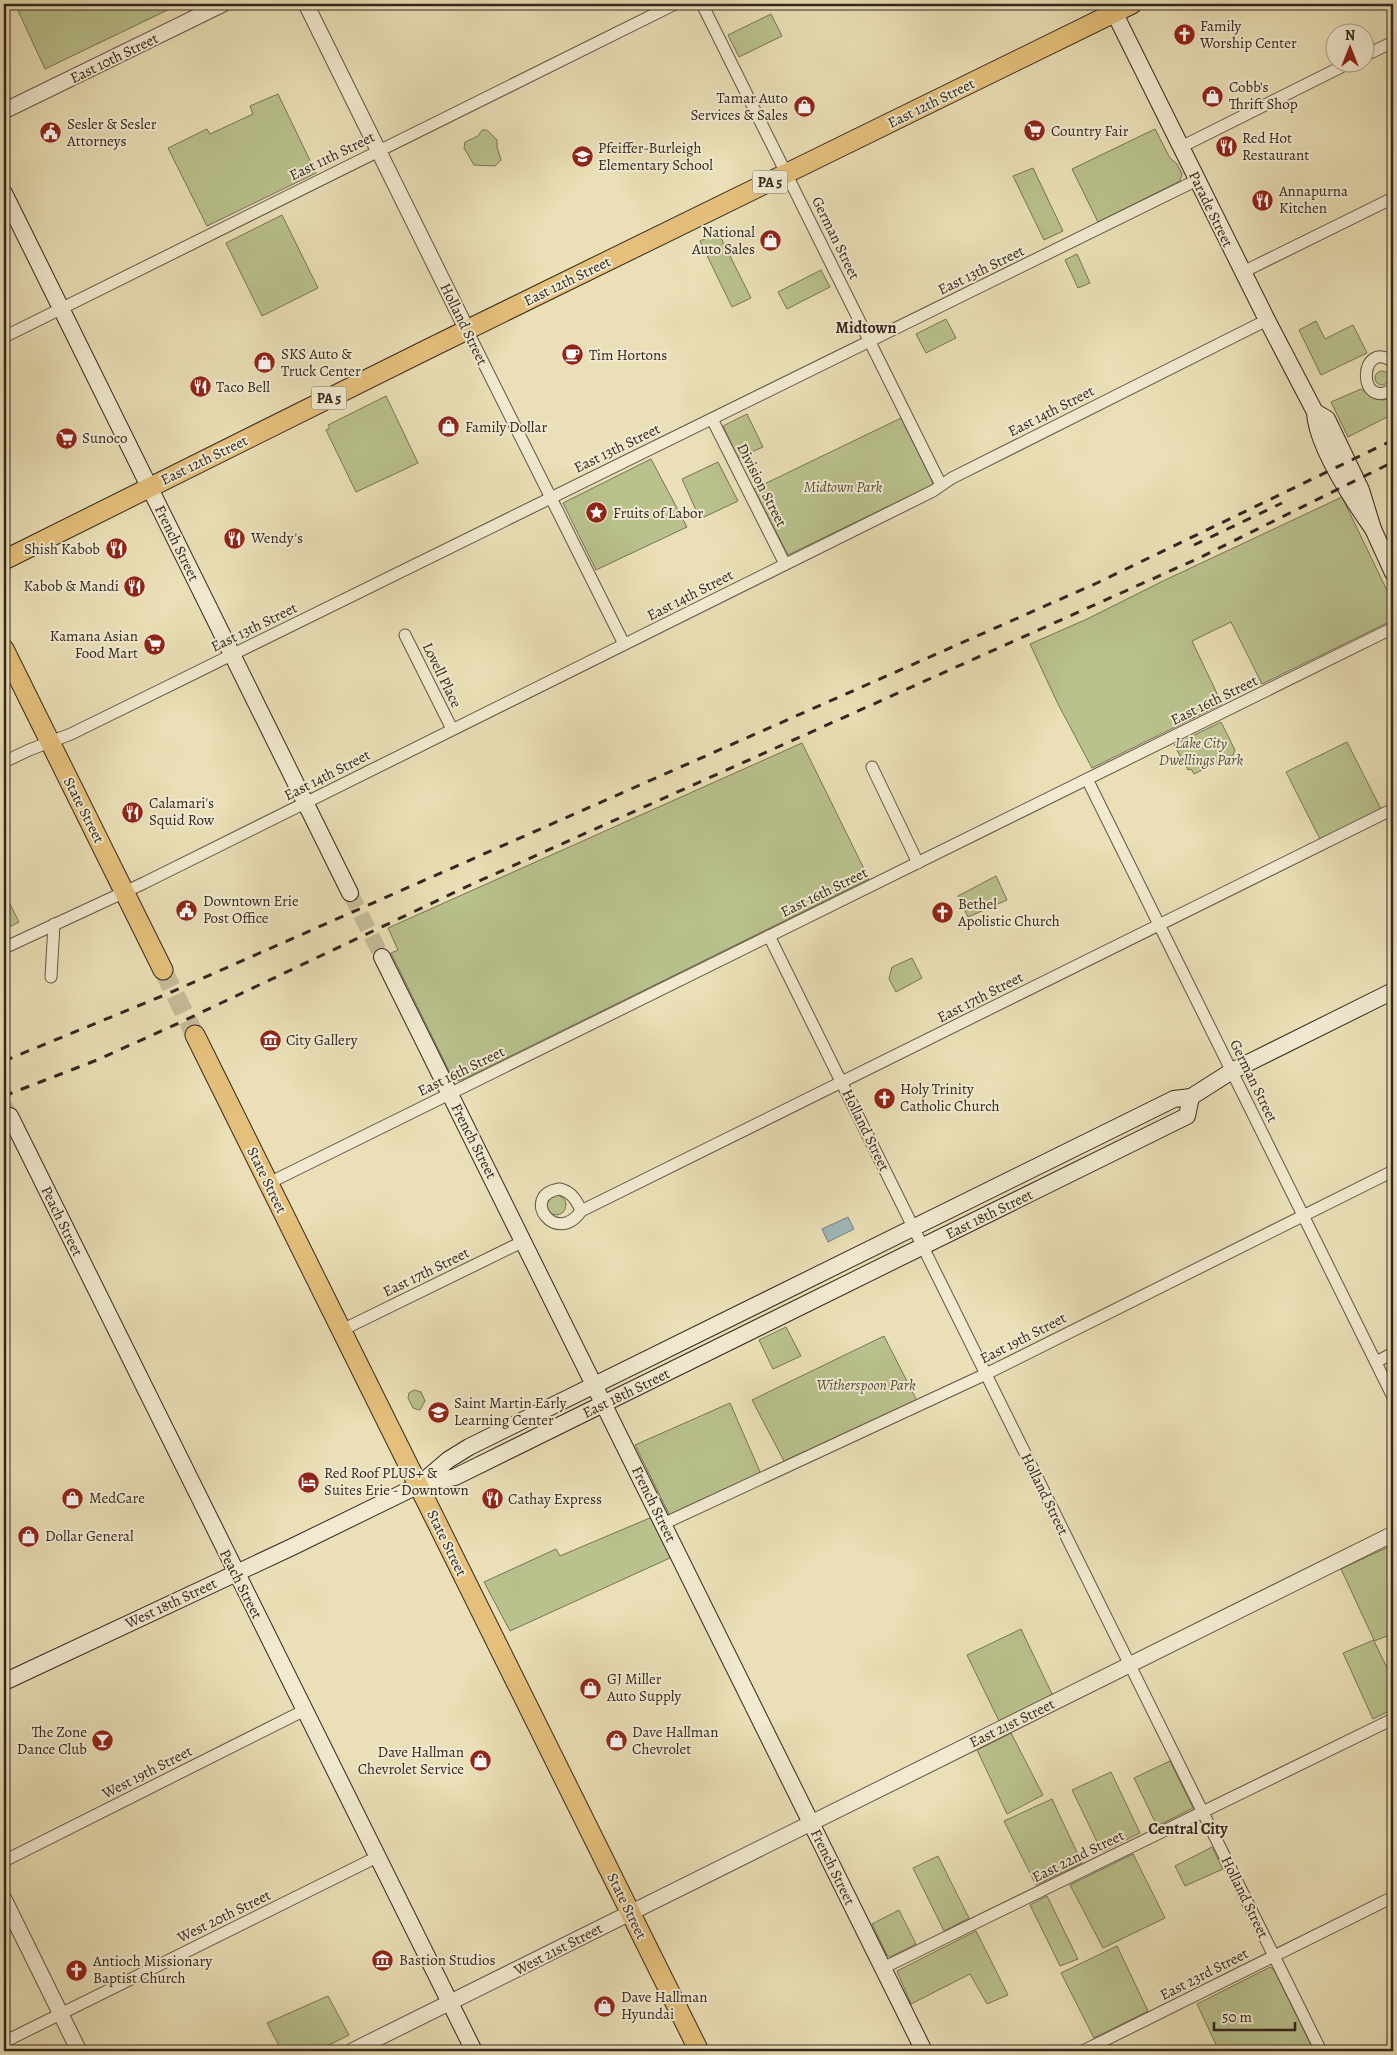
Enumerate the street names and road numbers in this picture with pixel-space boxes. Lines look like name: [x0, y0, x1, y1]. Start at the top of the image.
street label: East 10th Street: [67, 28, 161, 88]
street label: East 12th Street: [884, 73, 978, 133]
street label: East 11th Street: [286, 127, 378, 185]
street label: Parade Street: [1184, 168, 1238, 250]
road number: PA 5: [752, 170, 788, 193]
street label: German Street: [807, 193, 865, 283]
street label: East 13th Street: [935, 240, 1028, 300]
street label: East 12th Street: [520, 251, 614, 311]
street label: Holland Street: [436, 280, 492, 368]
street label: East 14th Street: [1004, 381, 1098, 441]
road number: PA 5: [312, 386, 346, 409]
street label: East 13th Street: [571, 418, 664, 478]
street label: East 12th Street: [157, 430, 251, 490]
street label: Division Street: [732, 440, 792, 530]
street label: French Street: [150, 502, 204, 584]
street label: East 14th Street: [643, 565, 737, 625]
street label: East 13th Street: [208, 597, 301, 657]
street label: Lovell Place: [418, 639, 466, 711]
street label: East 16th Street: [1167, 670, 1261, 730]
street label: East 14th Street: [280, 745, 374, 805]
street label: State Street: [59, 774, 109, 846]
street label: East 16th Street: [777, 862, 871, 922]
street label: East 17th Street: [934, 967, 1026, 1027]
street label: German Street: [1225, 1036, 1283, 1126]
street label: East 16th Street: [414, 1041, 508, 1101]
street label: Holland Street: [838, 1086, 894, 1174]
street label: French Street: [446, 1100, 502, 1182]
street label: State Street: [242, 1144, 292, 1217]
street label: Peach Street: [36, 1183, 88, 1259]
street label: East 18th Street: [942, 1184, 1036, 1244]
street label: East 17th Street: [379, 1242, 473, 1302]
street label: East 19th Street: [976, 1308, 1070, 1368]
street label: East 18th Street: [579, 1363, 673, 1423]
street label: Holland Street: [1017, 1450, 1073, 1538]
street label: French Street: [627, 1463, 681, 1545]
street label: State Street: [422, 1507, 472, 1580]
street label: Peach Street: [215, 1546, 267, 1622]
street label: West 18th Street: [121, 1573, 220, 1633]
street label: East 21st Street: [966, 1694, 1058, 1752]
street label: West 19th Street: [98, 1741, 195, 1804]
street label: East 22nd Street: [1029, 1825, 1127, 1887]
street label: French Street: [806, 1826, 860, 1908]
street label: Holland Street: [1217, 1853, 1273, 1941]
street label: State Street: [602, 1870, 652, 1943]
street label: West 20th Street: [173, 1885, 274, 1948]
street label: West 21st Street: [510, 1918, 606, 1980]
street label: East 23rd Street: [1157, 1943, 1252, 2005]

